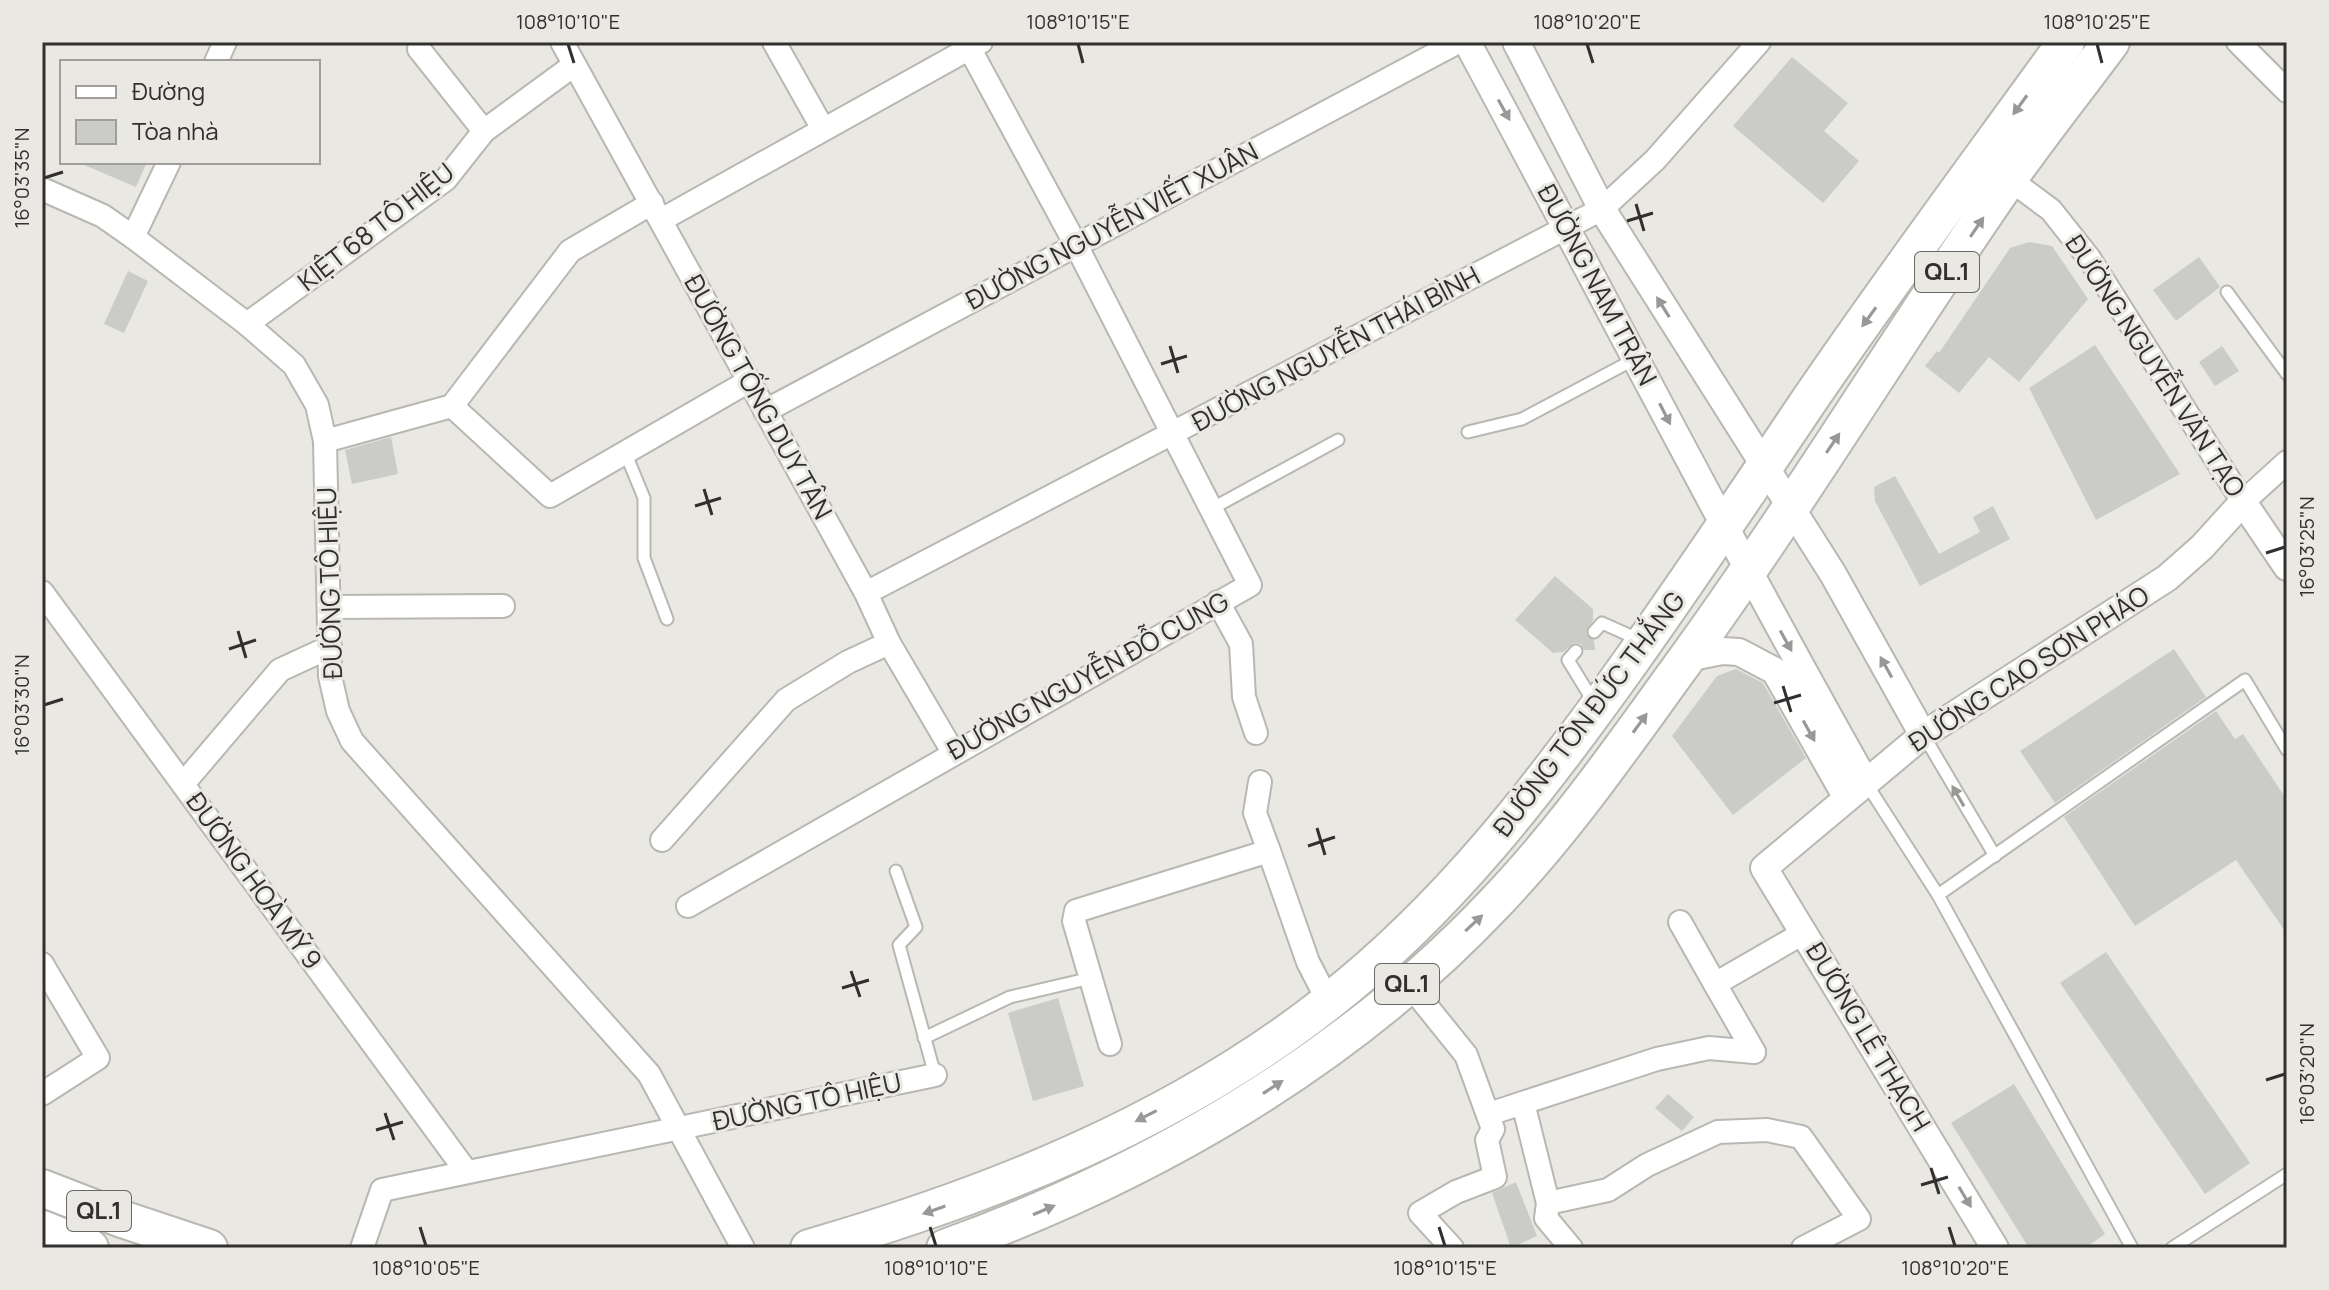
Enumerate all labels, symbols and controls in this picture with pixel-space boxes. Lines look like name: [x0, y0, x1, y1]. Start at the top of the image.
text: 108°10'10"E: [516, 8, 620, 35]
text: 108°10'15"E: [1026, 8, 1130, 35]
text: 108°10'20"E: [1533, 8, 1641, 35]
text: 108°10'25"E: [2043, 8, 2151, 35]
legend: [60, 60, 320, 164]
text: Đường: [132, 74, 205, 107]
one-way arrow: [2013, 95, 2029, 116]
one-way arrow: [1497, 99, 1511, 122]
text: Tòa nhà: [132, 114, 219, 147]
text: 16°03'35"N: [8, 128, 35, 228]
street label: ĐƯỜNG NGUYỄN VIẾT XUÂN: [959, 132, 1264, 318]
street label: KIỆT 68 TÔ HIỆU: [290, 154, 461, 299]
street label: ĐƯỜNG NAM TRÂN: [1530, 178, 1666, 392]
one-way arrow: [1970, 216, 1985, 237]
street label: ĐƯỜNG NGUYỄN VĂN TẠO: [2058, 227, 2255, 503]
road number: QL.1: [1915, 252, 1979, 292]
street label: ĐƯỜNG NGUYỄN THÁI BÌNH: [1185, 256, 1486, 439]
street label: ĐƯỜNG TỐNG DUY TÂN: [676, 267, 843, 525]
one-way arrow: [1656, 296, 1670, 318]
one-way arrow: [1862, 306, 1877, 327]
one-way arrow: [1659, 403, 1672, 426]
one-way arrow: [1826, 433, 1841, 454]
street label: ĐƯỜNG TÔ HIỆU: [308, 486, 350, 680]
text: 16°03'25"N: [2293, 496, 2320, 598]
street label: ĐƯỜNG CAO SƠN PHÁO: [1901, 577, 2156, 759]
street label: ĐƯỜNG NGUYỄN ĐỖ CUNG: [939, 581, 1235, 768]
street label: ĐƯỜNG TÔN ĐỨC THẮNG: [1482, 582, 1692, 843]
one-way arrow: [1779, 630, 1793, 652]
text: 16°03'30"N: [8, 654, 35, 756]
one-way arrow: [1879, 655, 1893, 678]
one-way arrow: [1631, 713, 1647, 734]
one-way arrow: [1802, 719, 1816, 742]
street label: ĐƯỜNG HOÀ MỸ 9: [179, 785, 331, 976]
one-way arrow: [1951, 785, 1965, 807]
one-way arrow: [1465, 915, 1484, 933]
street label: ĐƯỜNG LÊ THẠCH: [1798, 935, 1940, 1138]
road number: QL.1: [1375, 964, 1439, 1004]
text: 16°03'20"N: [2293, 1023, 2320, 1125]
street label: ĐƯỜNG TÔ HIỆU: [709, 1063, 905, 1139]
one-way arrow: [1262, 1080, 1283, 1095]
one-way arrow: [1134, 1110, 1157, 1123]
one-way arrow: [1957, 1186, 1971, 1208]
road number: QL.1: [67, 1191, 131, 1231]
one-way arrow: [1032, 1203, 1056, 1216]
one-way arrow: [922, 1204, 946, 1217]
text: 108°10'05"E: [372, 1254, 480, 1281]
text: 108°10'10"E: [884, 1254, 988, 1281]
text: 108°10'15"E: [1393, 1254, 1497, 1281]
text: 108°10'20"E: [1901, 1254, 2009, 1281]

